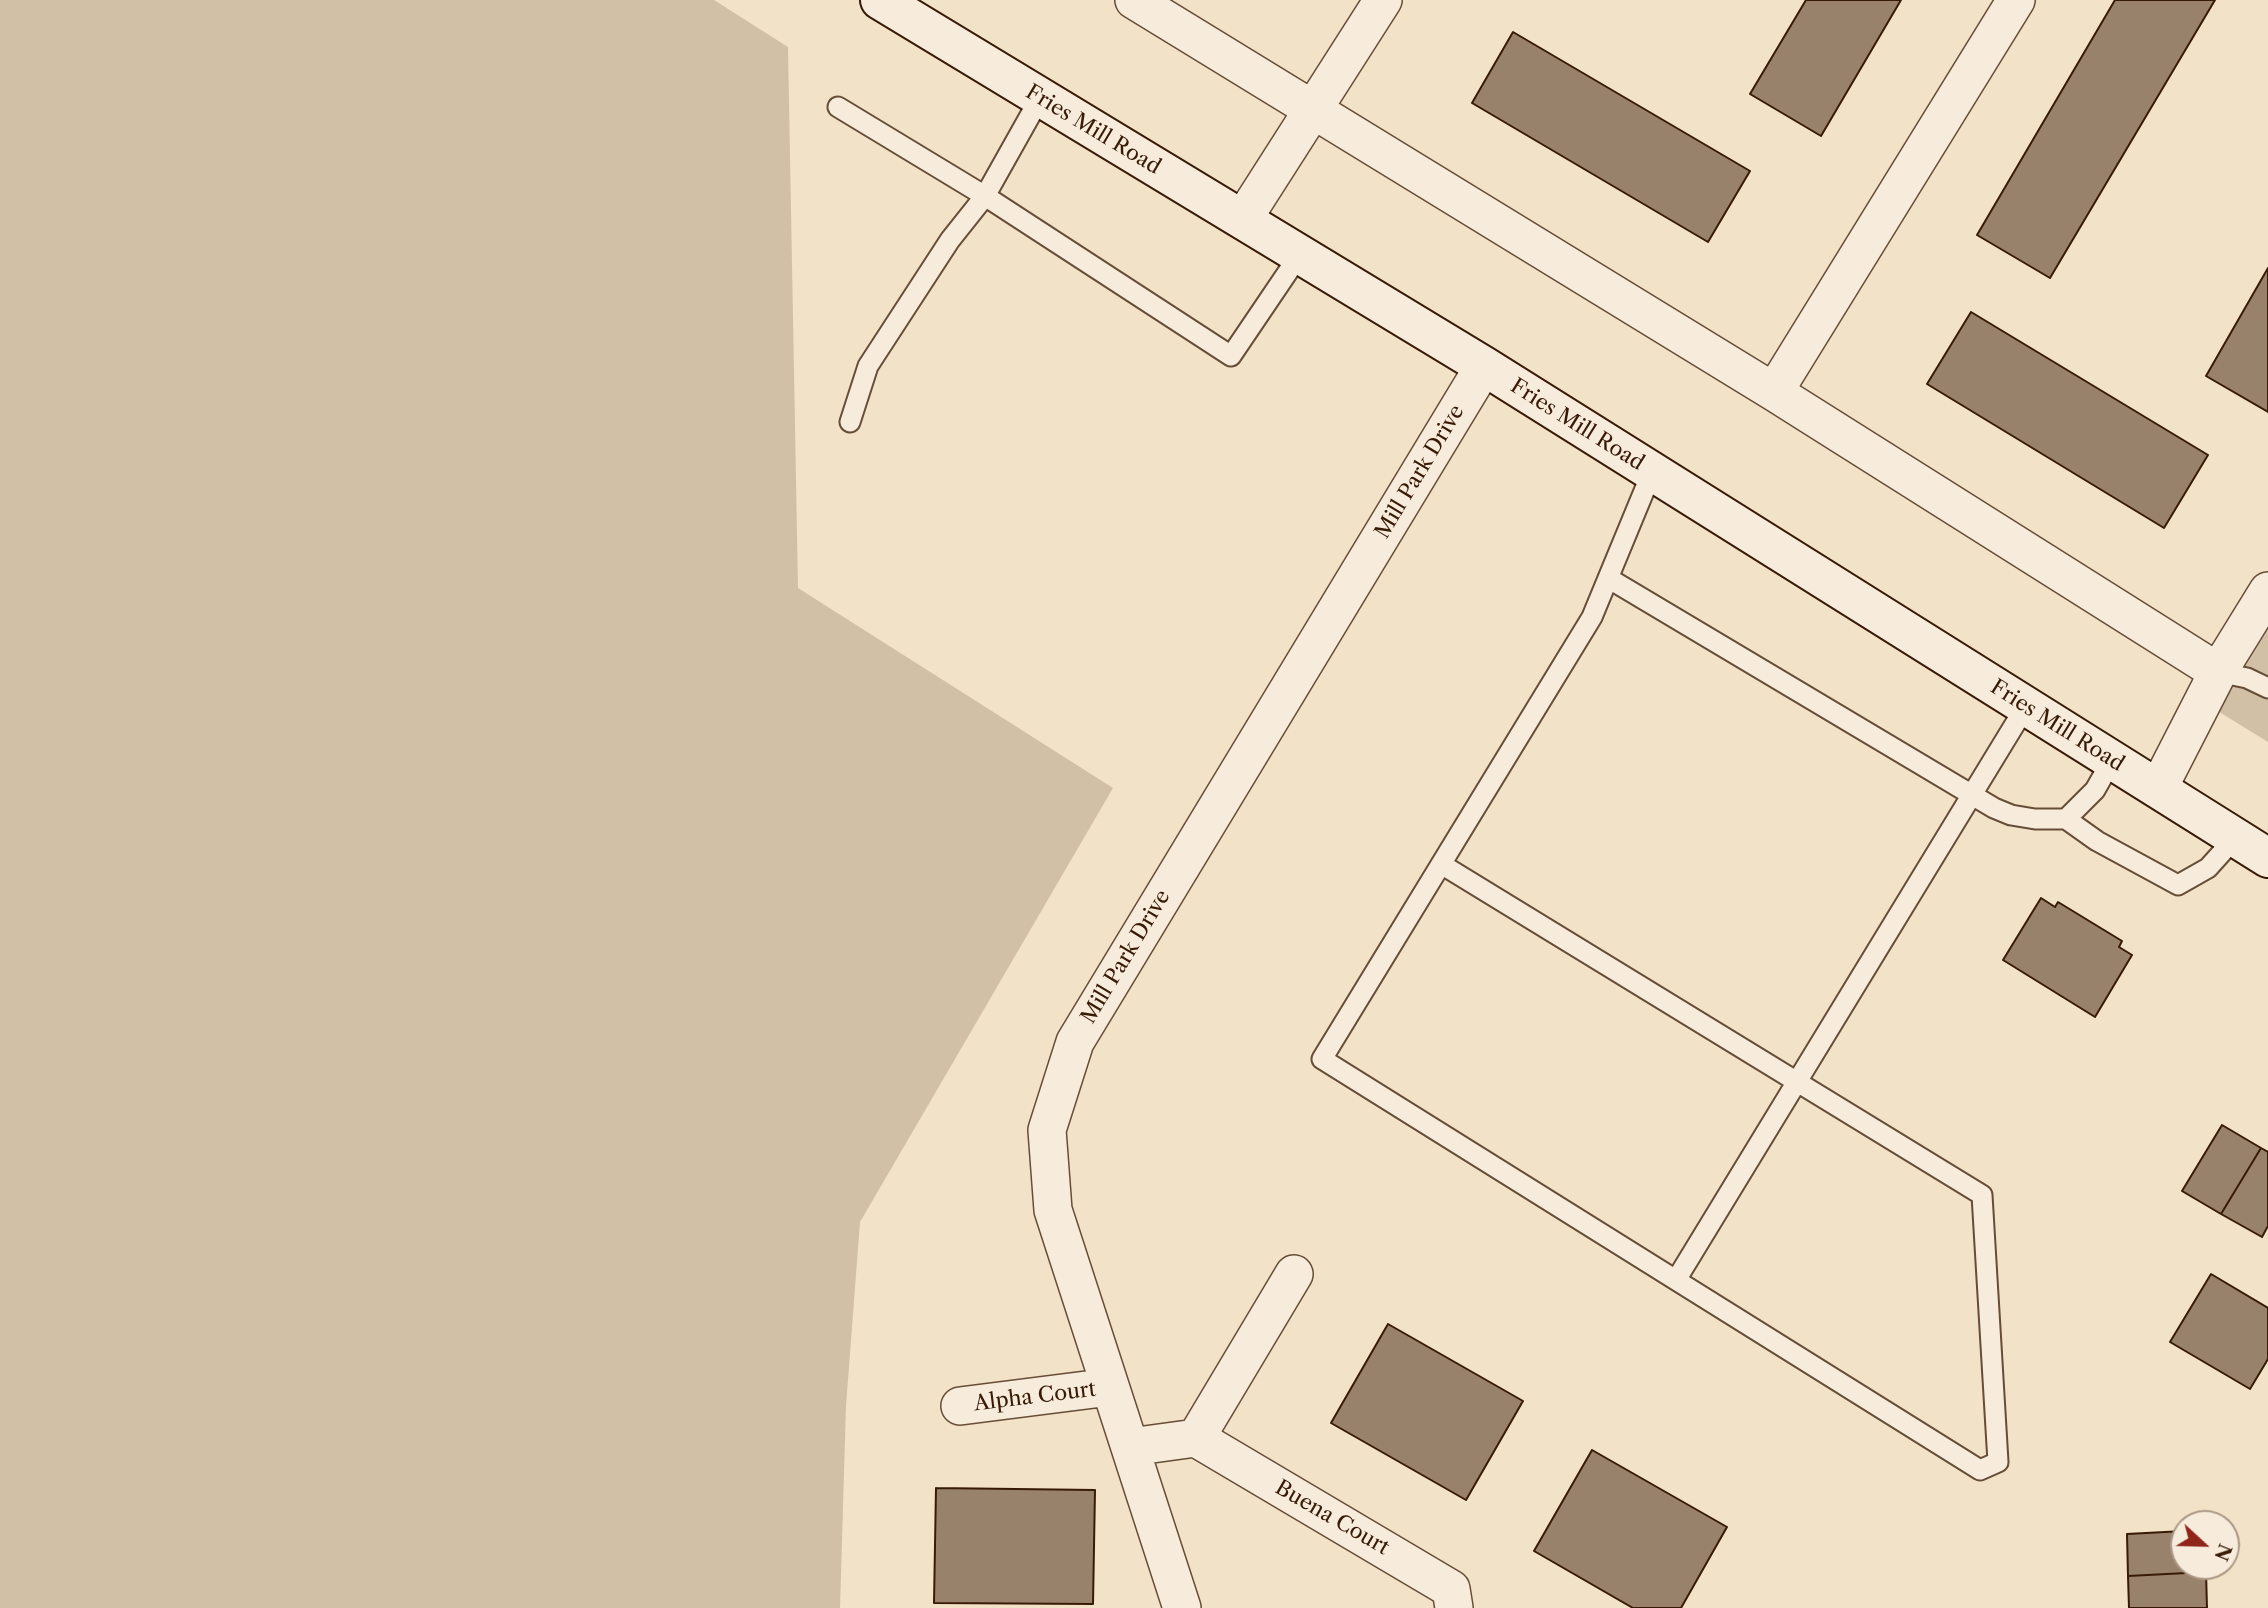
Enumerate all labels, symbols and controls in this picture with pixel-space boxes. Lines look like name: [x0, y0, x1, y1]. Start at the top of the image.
street label: Fries Mill Road: [1021, 80, 1165, 180]
street label: Fries Mill Road: [1505, 374, 1649, 476]
street label: Mill Park Drive: [1370, 401, 1470, 543]
street label: Fries Mill Road: [1985, 675, 2129, 777]
street label: Mill Park Drive: [1076, 886, 1176, 1028]
street label: Alpha Court: [973, 1377, 1097, 1417]
street label: Buena Court: [1271, 1475, 1393, 1561]
north arrow: [2170, 1510, 2240, 1580]
text: N: [2209, 1540, 2237, 1564]

